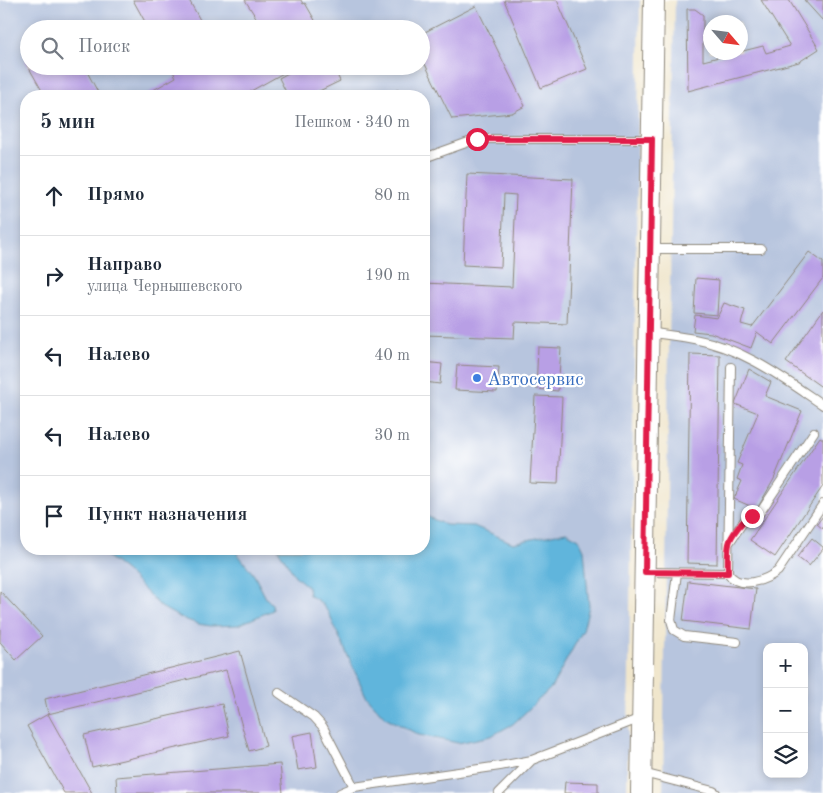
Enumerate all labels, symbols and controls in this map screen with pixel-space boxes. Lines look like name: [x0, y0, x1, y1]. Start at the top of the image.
north arrow: [703, 15, 748, 60]
search box: [20, 20, 430, 75]
icon: search: [38, 34, 66, 62]
text: Поиск: [78, 38, 130, 57]
text: 5 мин: [40, 112, 95, 133]
text: Пешком · 340 m: [294, 115, 410, 131]
route start: [466, 128, 489, 151]
icon: ahead: [40, 182, 68, 210]
text: Прямо: [87, 186, 145, 205]
text: 80 m: [374, 188, 410, 204]
text: Направо: [87, 256, 162, 275]
icon: right: [40, 262, 68, 290]
text: 190 m: [365, 268, 410, 284]
text: улица Чернышевского: [87, 279, 243, 295]
icon: left: [40, 342, 68, 370]
text: Налево: [87, 346, 150, 365]
text: 40 m: [374, 348, 410, 364]
place label: Автосервис: [487, 371, 584, 390]
marker: Автосервис: [471, 372, 483, 384]
icon: left: [40, 422, 68, 450]
text: Налево: [87, 426, 150, 445]
text: 30 m: [374, 428, 410, 444]
icon: arrive: [40, 502, 68, 530]
route end: [741, 505, 764, 528]
text: Пункт назначения: [87, 506, 247, 525]
map controls: [763, 643, 808, 778]
button: +: [763, 643, 808, 688]
button: −: [763, 688, 808, 733]
button: layers: [763, 733, 808, 778]

